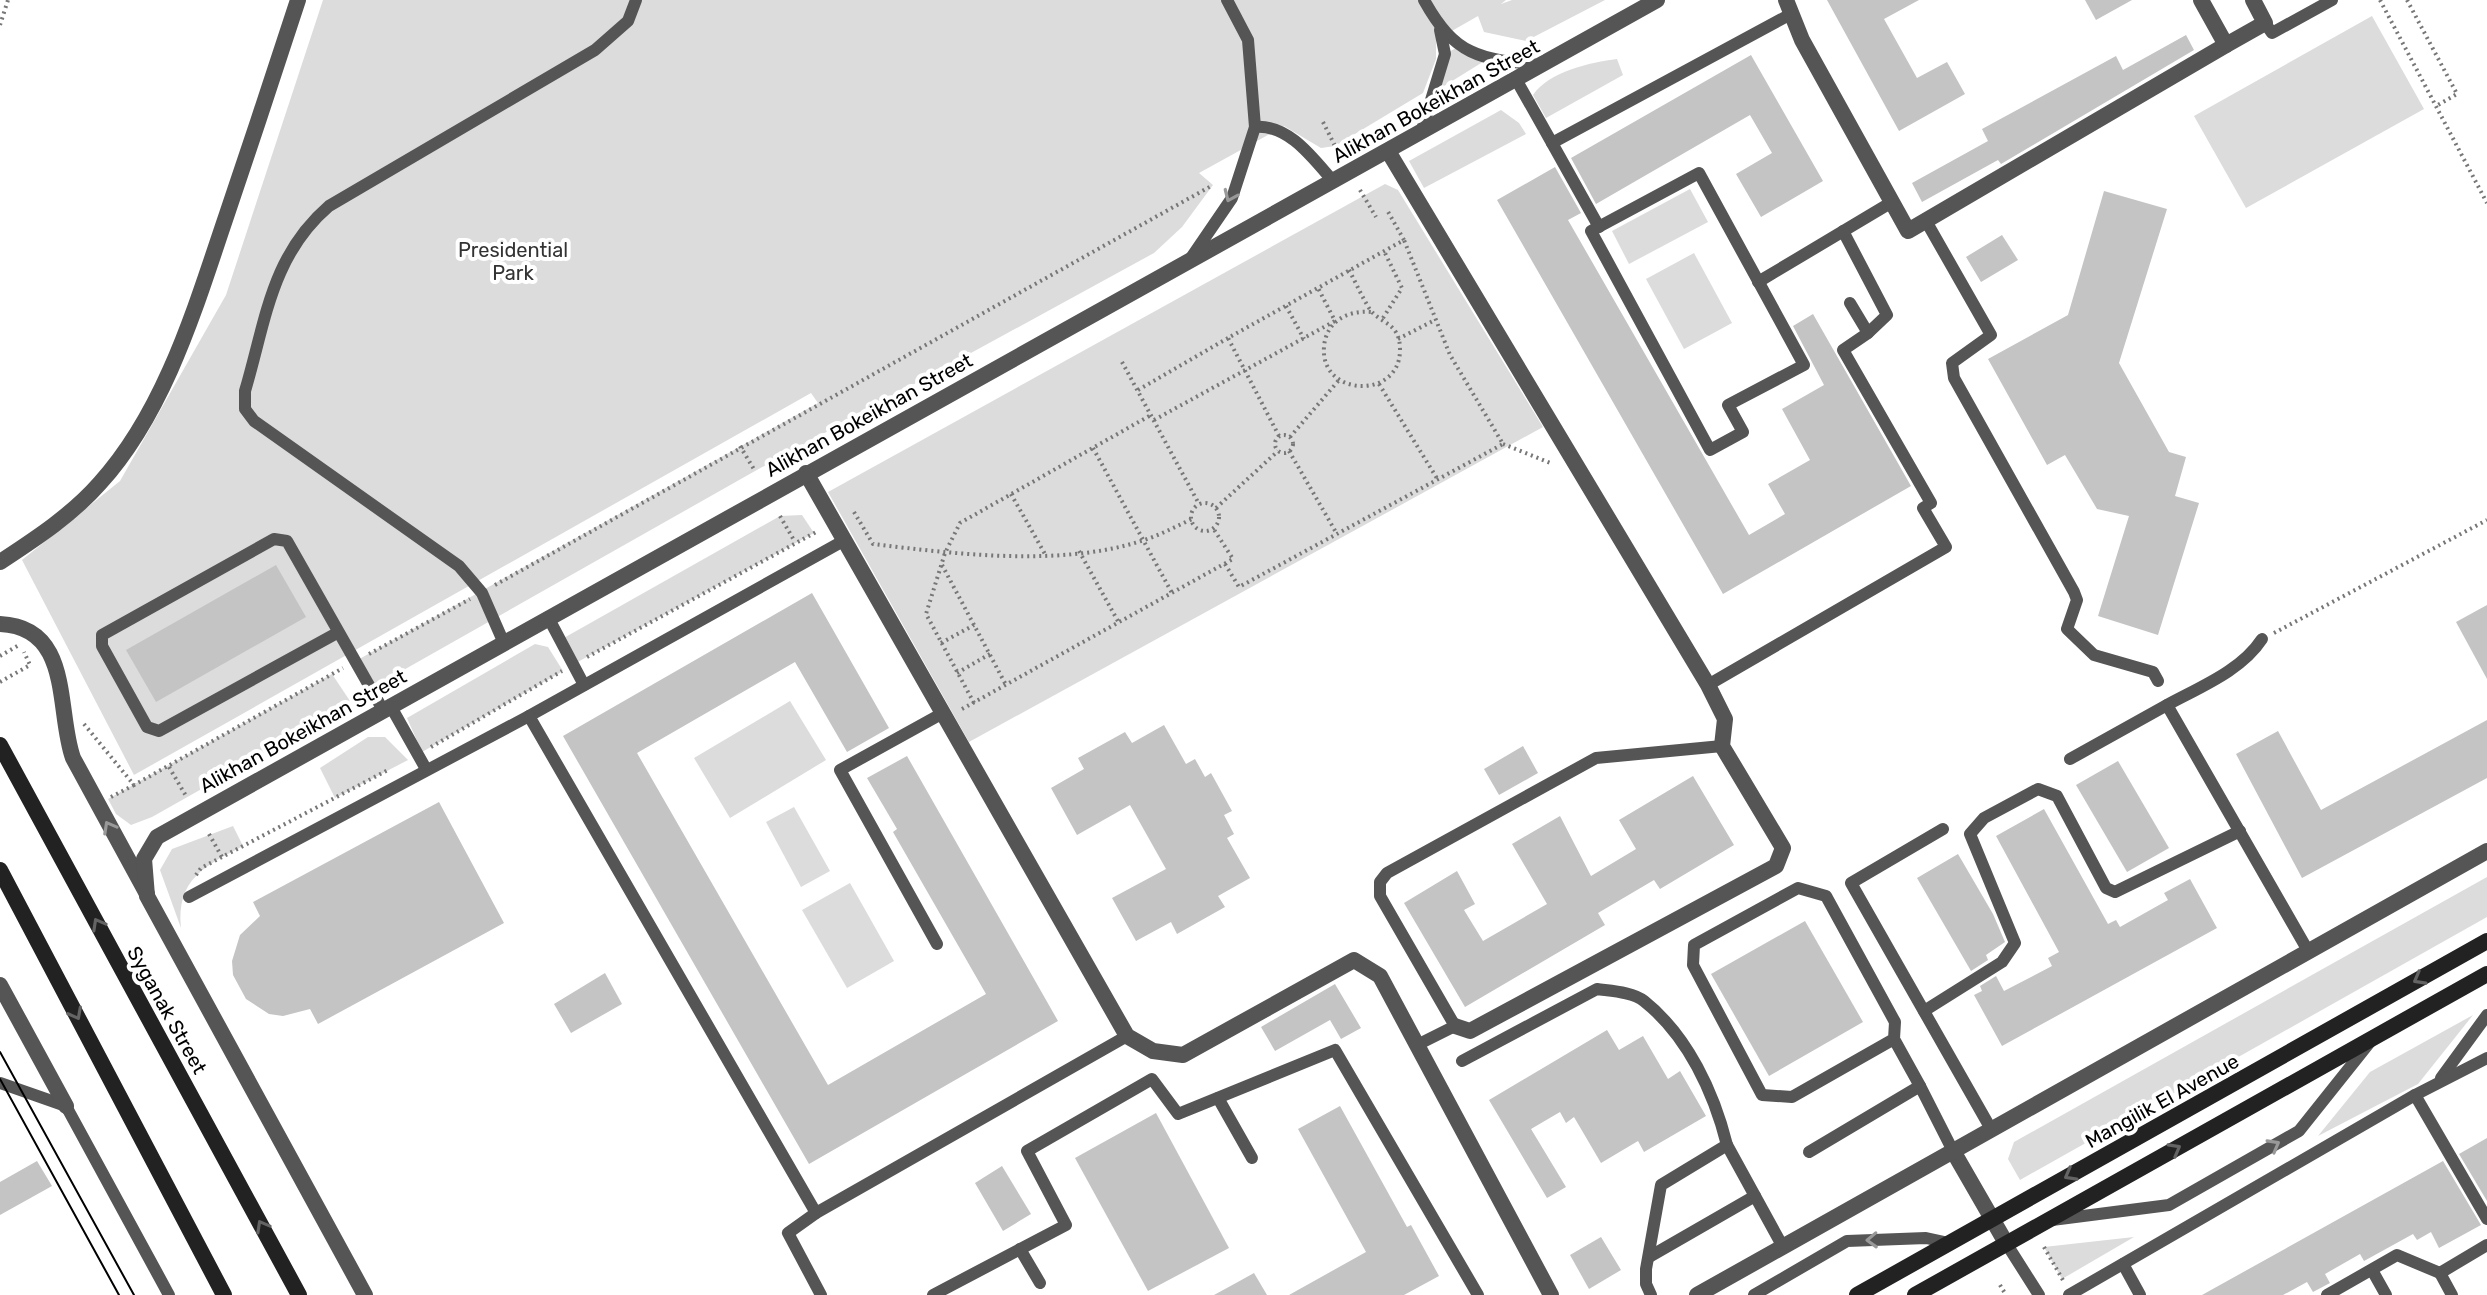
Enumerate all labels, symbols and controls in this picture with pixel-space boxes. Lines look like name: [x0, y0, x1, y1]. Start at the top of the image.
street label: Alikhan Bokeikhan Street: [1328, 34, 1544, 168]
one-way arrow: [1224, 188, 1240, 202]
park label: Presidential Park: [458, 238, 568, 285]
street label: Alikhan Bokeikhan Street: [761, 348, 977, 482]
street label: Alikhan Bokeikhan Street: [195, 664, 411, 798]
one-way arrow: [104, 821, 119, 836]
one-way arrow: [92, 918, 107, 933]
street label: Syganak Street: [122, 942, 212, 1078]
one-way arrow: [2413, 969, 2428, 985]
one-way arrow: [66, 1005, 81, 1020]
street label: Mangilik El Avenue: [2081, 1049, 2243, 1153]
one-way arrow: [2266, 1140, 2280, 1155]
one-way arrow: [2166, 1143, 2181, 1158]
one-way arrow: [2065, 1165, 2079, 1181]
one-way arrow: [256, 1221, 272, 1235]
one-way arrow: [1865, 1231, 1878, 1248]

